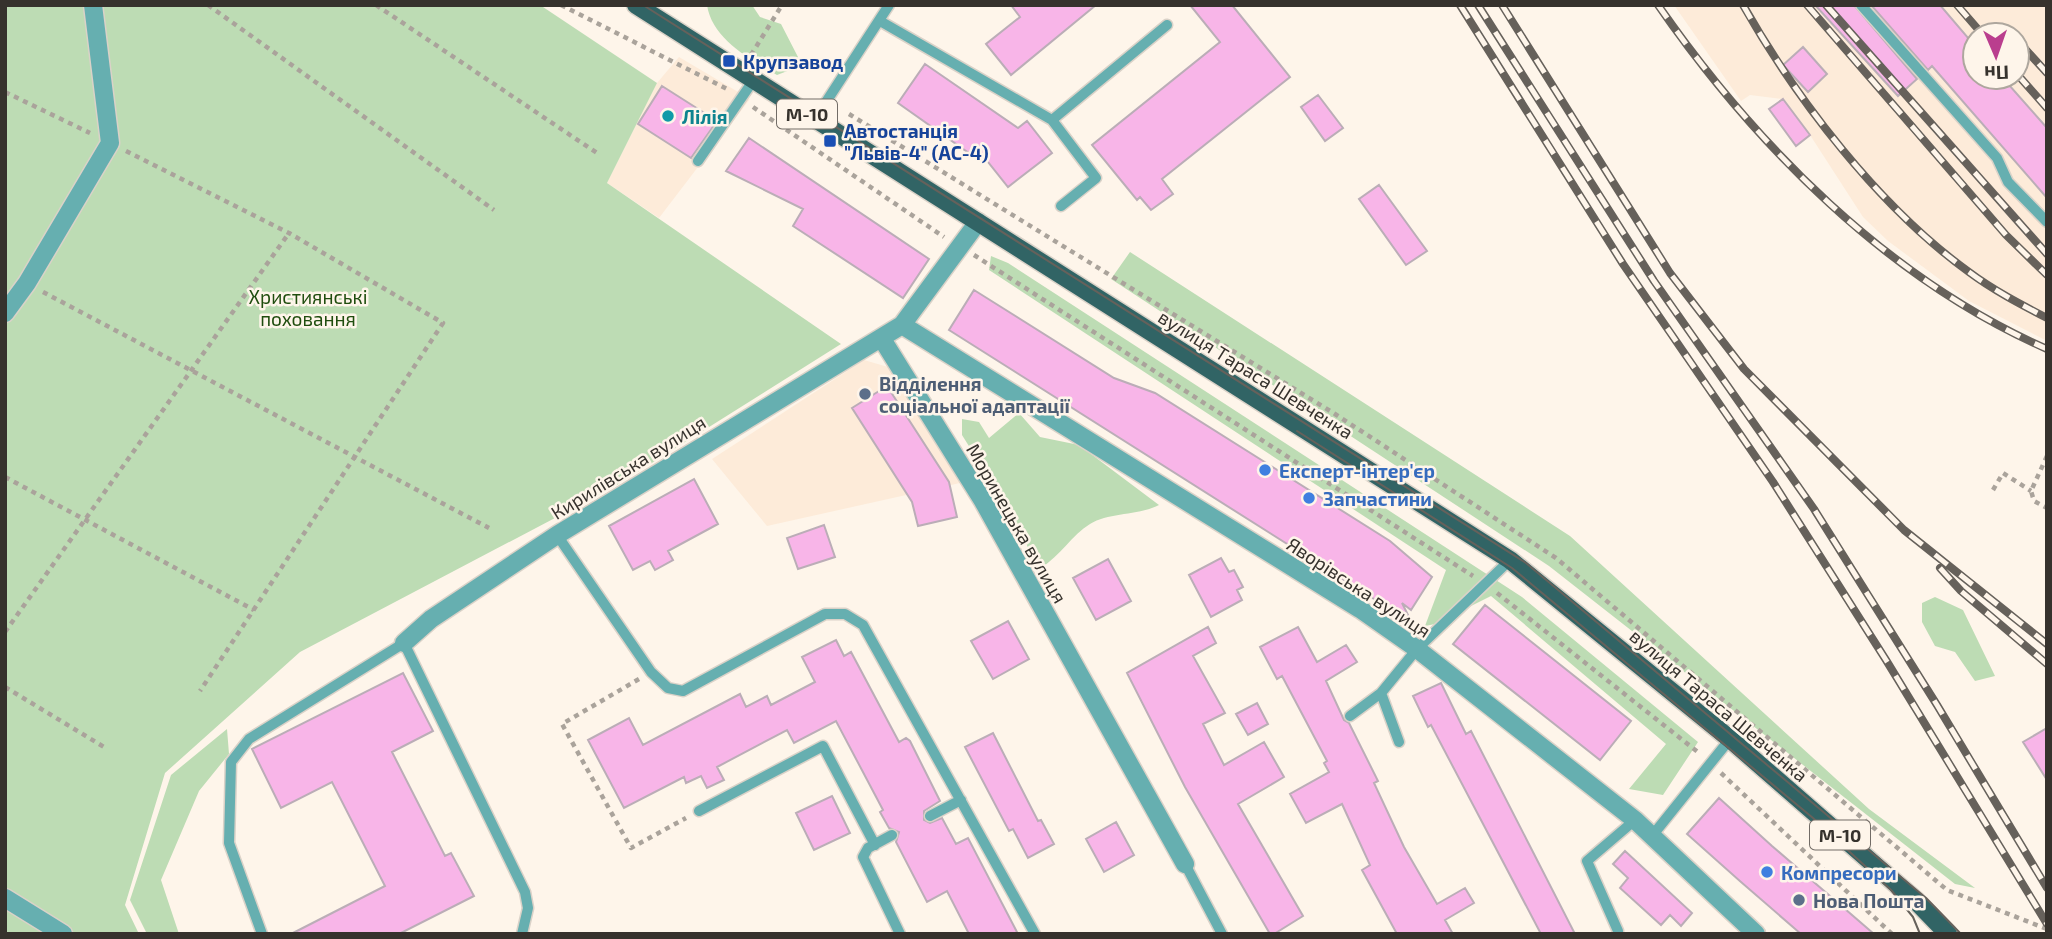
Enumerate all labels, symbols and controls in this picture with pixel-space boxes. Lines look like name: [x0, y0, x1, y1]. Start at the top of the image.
north arrow: [1961, 21, 2031, 91]
place label: Крупзавод: [743, 50, 843, 73]
marker: Крупзавод: [721, 53, 737, 69]
text: Пн: [1984, 62, 2009, 85]
road number: М-10: [777, 100, 837, 128]
place label: Лілія: [682, 105, 728, 128]
marker: Лілія: [660, 108, 676, 124]
place label: Автостанція "Львів-4" (АС-4): [844, 119, 989, 164]
marker: Автостанція "Львів-4" (АС-4): [822, 133, 838, 149]
park label: Християнські поховання: [248, 285, 368, 330]
street label: вулиця Тараса Шевченка: [1154, 305, 1358, 444]
place label: Відділення соціальної адаптації: [879, 372, 1071, 417]
marker: Відділення соціальної адаптації: [857, 386, 873, 402]
street label: Кирилівська вулиця: [546, 410, 710, 525]
street label: Моринецька вулиця: [961, 439, 1072, 607]
place label: Експерт-інтер'єр: [1279, 459, 1435, 482]
marker: Експерт-інтер'єр: [1257, 462, 1273, 478]
place label: Запчастини: [1323, 487, 1432, 510]
marker: Запчастини: [1301, 490, 1317, 506]
street label: Яворівська вулиця: [1282, 532, 1435, 643]
street label: вулиця Тараса Шевченка: [1625, 624, 1813, 787]
road number: М-10: [1810, 820, 1870, 850]
place label: Компресори: [1781, 861, 1897, 884]
marker: Компресори: [1759, 864, 1775, 880]
place label: Нова Пошта: [1813, 889, 1924, 912]
marker: Нова Пошта: [1791, 892, 1807, 908]

